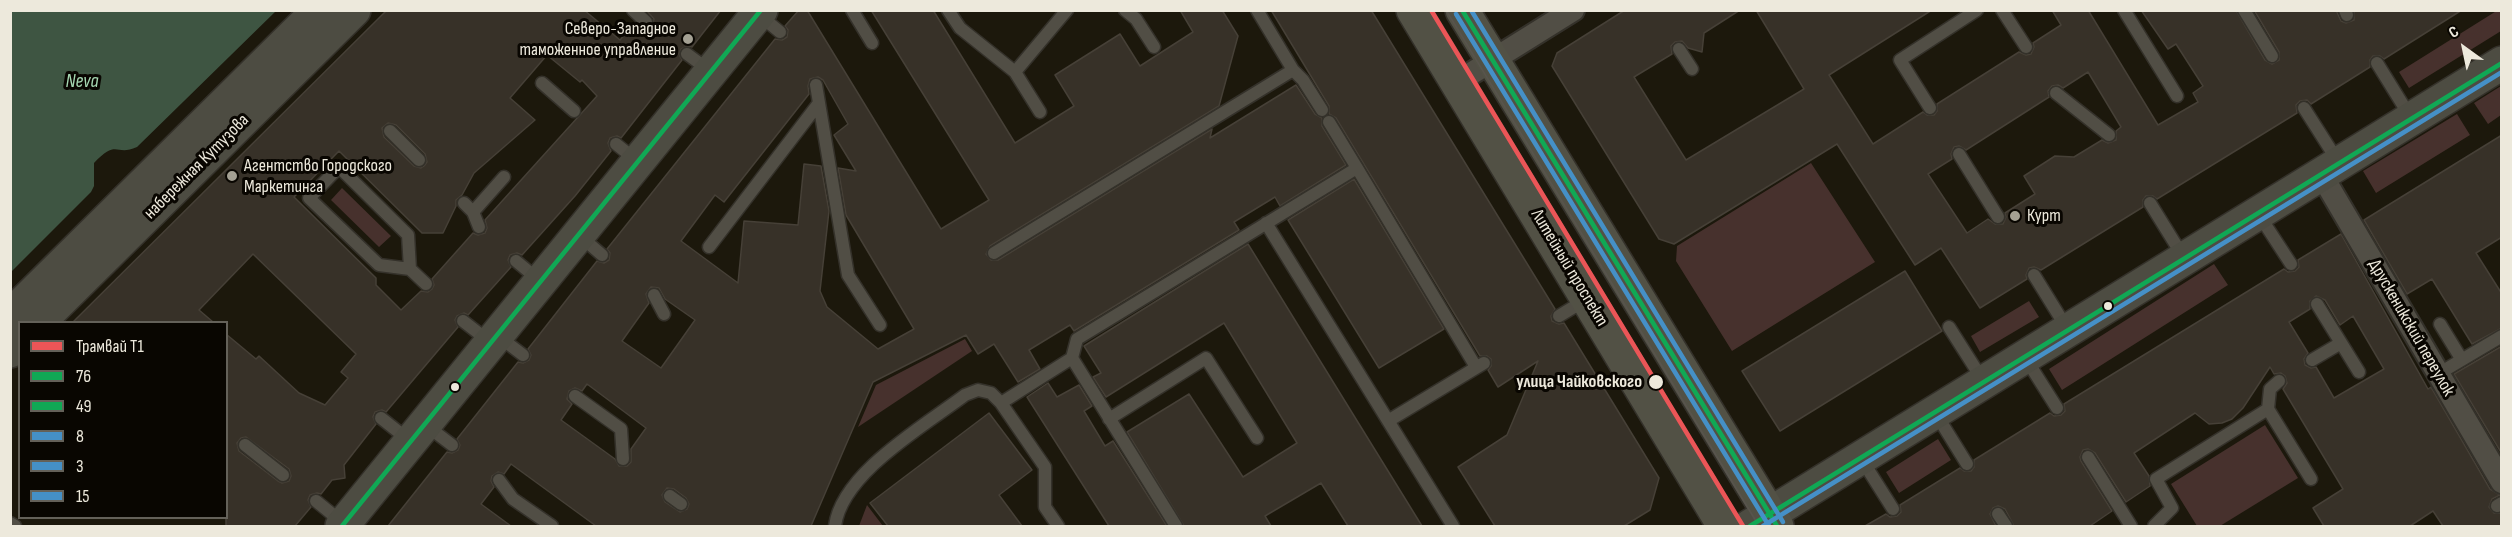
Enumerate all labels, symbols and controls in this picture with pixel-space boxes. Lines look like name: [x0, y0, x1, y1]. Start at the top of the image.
place label: Северо-Западное таможенное управление: [519, 18, 676, 60]
north arrow: [2434, 18, 2494, 78]
text: С: [2445, 22, 2463, 43]
marker: Северо-Западное таможенное управление: [681, 32, 695, 46]
water label: Neva: [65, 70, 99, 94]
street label: набережная Кутузова: [140, 110, 254, 224]
place label: Агентство Городского Маркетинга: [244, 155, 392, 198]
marker: Агентство Городского Маркетинга: [225, 169, 239, 183]
place label: Курт: [2027, 205, 2061, 227]
street label: Литейный проспект: [1526, 206, 1612, 330]
marker: Курт: [2008, 209, 2022, 223]
street label: Друскеникский переулок: [2363, 256, 2459, 400]
unlabelled marker: [2102, 300, 2114, 312]
legend: [18, 321, 228, 519]
text: Трамвай Т1: [76, 336, 144, 357]
text: 76: [76, 366, 91, 387]
place label: улица Чайковского: [1516, 371, 1642, 393]
marker: улица Чайковского: [1647, 373, 1665, 391]
unlabelled marker: [449, 381, 461, 393]
text: 49: [76, 396, 92, 417]
text: 8: [76, 426, 84, 447]
text: 3: [76, 456, 84, 477]
text: 15: [76, 486, 90, 507]

